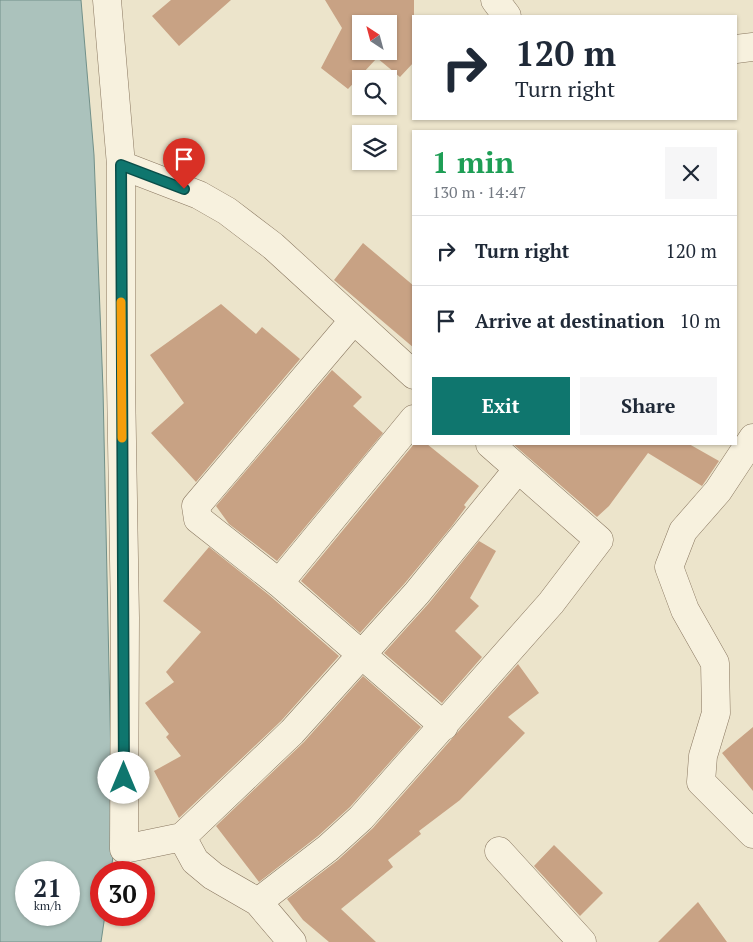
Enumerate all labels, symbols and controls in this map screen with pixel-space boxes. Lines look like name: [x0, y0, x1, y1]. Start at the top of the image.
north arrow: [352, 15, 398, 60]
map controls: [352, 15, 397, 170]
text: 120 m: [515, 30, 616, 76]
icon: right: [432, 35, 497, 100]
button: search: [352, 70, 397, 115]
text: Turn right: [515, 74, 615, 103]
button: layers: [352, 125, 397, 170]
pin: [163, 138, 205, 189]
text: 1 min: [432, 142, 514, 182]
icon: arrive: [170, 145, 198, 173]
button: close: [665, 147, 717, 199]
text: 130 m · 14:47: [432, 181, 526, 203]
icon: right: [432, 237, 460, 265]
text: Turn right: [475, 238, 569, 263]
text: 120 m: [666, 238, 717, 263]
icon: arrive: [432, 307, 460, 335]
text: Arrive at destination: [475, 308, 664, 333]
text: 10 m: [679, 308, 721, 333]
button: Exit: [432, 377, 570, 435]
button: Share: [580, 377, 717, 435]
position arrow: [97, 751, 149, 803]
speed limit sign: 30: [90, 861, 155, 926]
text: 21: [33, 871, 62, 904]
text: km/h: [34, 898, 61, 913]

